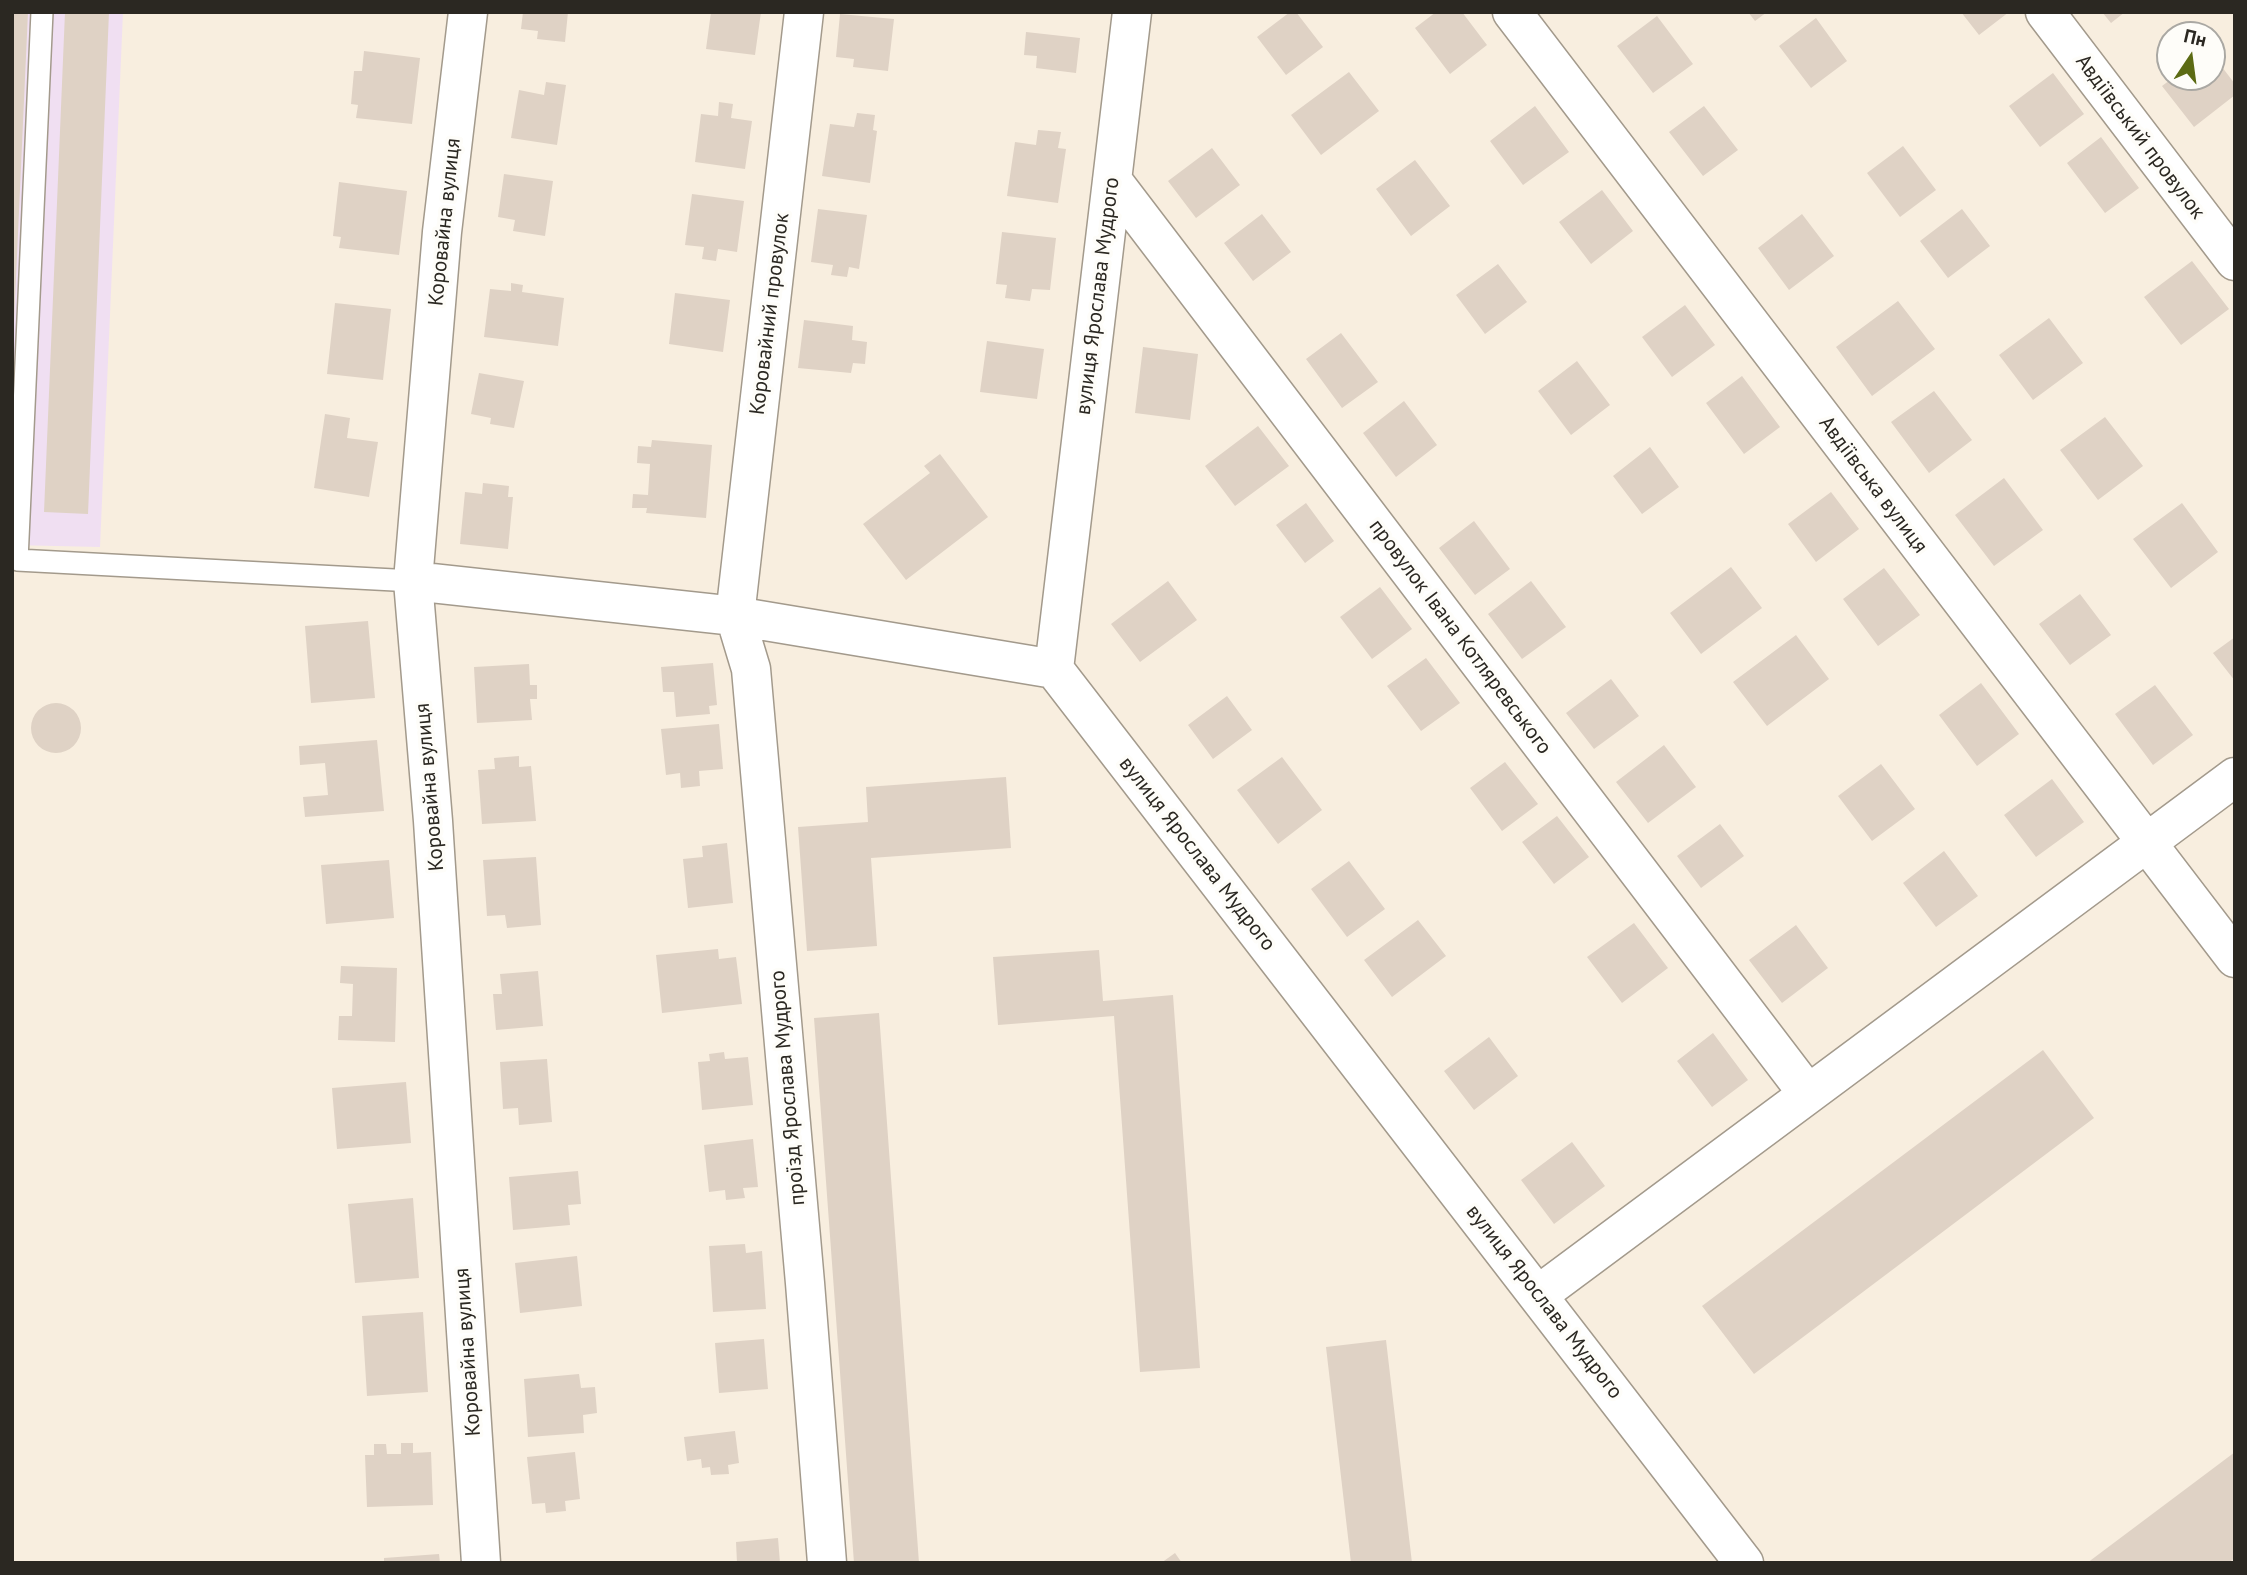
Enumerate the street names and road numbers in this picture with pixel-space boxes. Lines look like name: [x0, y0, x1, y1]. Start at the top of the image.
street label: Авдіївський провулок: [2070, 50, 2210, 224]
street label: Коровайна вулиця: [424, 137, 466, 307]
street label: вулиця Ярослава Мудрого: [1071, 176, 1125, 416]
street label: Коровайний провулок: [745, 212, 795, 416]
street label: Авдіївська вулиця: [1813, 412, 1933, 558]
street label: провулок Івана Котляревського: [1363, 514, 1557, 760]
street label: Коровайна вулиця: [410, 702, 450, 872]
street label: вулиця Ярослава Мудрого: [1113, 752, 1281, 956]
street label: проїзд Ярослава Мудрого: [765, 969, 811, 1207]
street label: вулиця Ярослава Мудрого: [1460, 1200, 1628, 1404]
street label: Коровайна вулиця: [450, 1267, 486, 1437]

